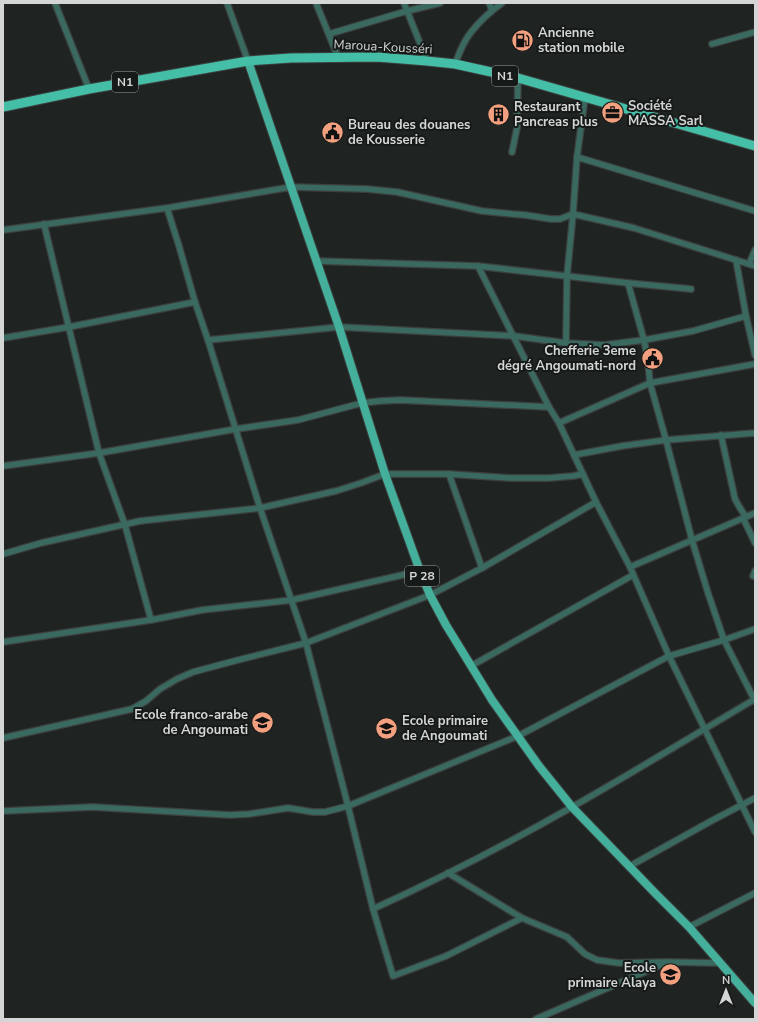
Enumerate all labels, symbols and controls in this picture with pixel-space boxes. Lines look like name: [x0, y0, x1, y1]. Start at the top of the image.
place label: Ancienne station mobile: [538, 24, 624, 57]
fuel station icon: Ancienne station mobile: [509, 27, 535, 53]
street label: Maroua-Kousséri: [333, 35, 433, 59]
road number: N1: [492, 66, 518, 86]
road number: N1: [112, 72, 138, 92]
place label: Société MASSA Sarl: [628, 97, 704, 130]
place label: Restaurant Pancreas plus: [514, 98, 598, 131]
office icon: Société MASSA Sarl: [600, 100, 626, 126]
building icon: Restaurant Pancreas plus: [486, 101, 512, 127]
place label: Bureau des douanes de Kousserie: [348, 116, 470, 149]
public building icon: Bureau des douanes de Kousserie: [320, 119, 346, 145]
place label: Chefferie 3eme dégré Angoumati-nord: [497, 342, 636, 375]
public building icon: Chefferie 3eme dégré Angoumati-nord: [639, 345, 665, 371]
road number: P 28: [405, 566, 439, 586]
place label: Ecole franco-arabe de Angoumati: [134, 706, 248, 739]
school or university icon: Ecole franco-arabe de Angoumati: [250, 709, 276, 735]
place label: Ecole primaire de Angoumati: [402, 712, 488, 745]
school or university icon: Ecole primaire de Angoumati: [374, 715, 400, 741]
place label: Ecole primaire Alaya: [568, 959, 656, 992]
school or university icon: Ecole primaire Alaya: [658, 962, 684, 988]
north arrow: [706, 970, 746, 1010]
text: N: [722, 973, 730, 988]

